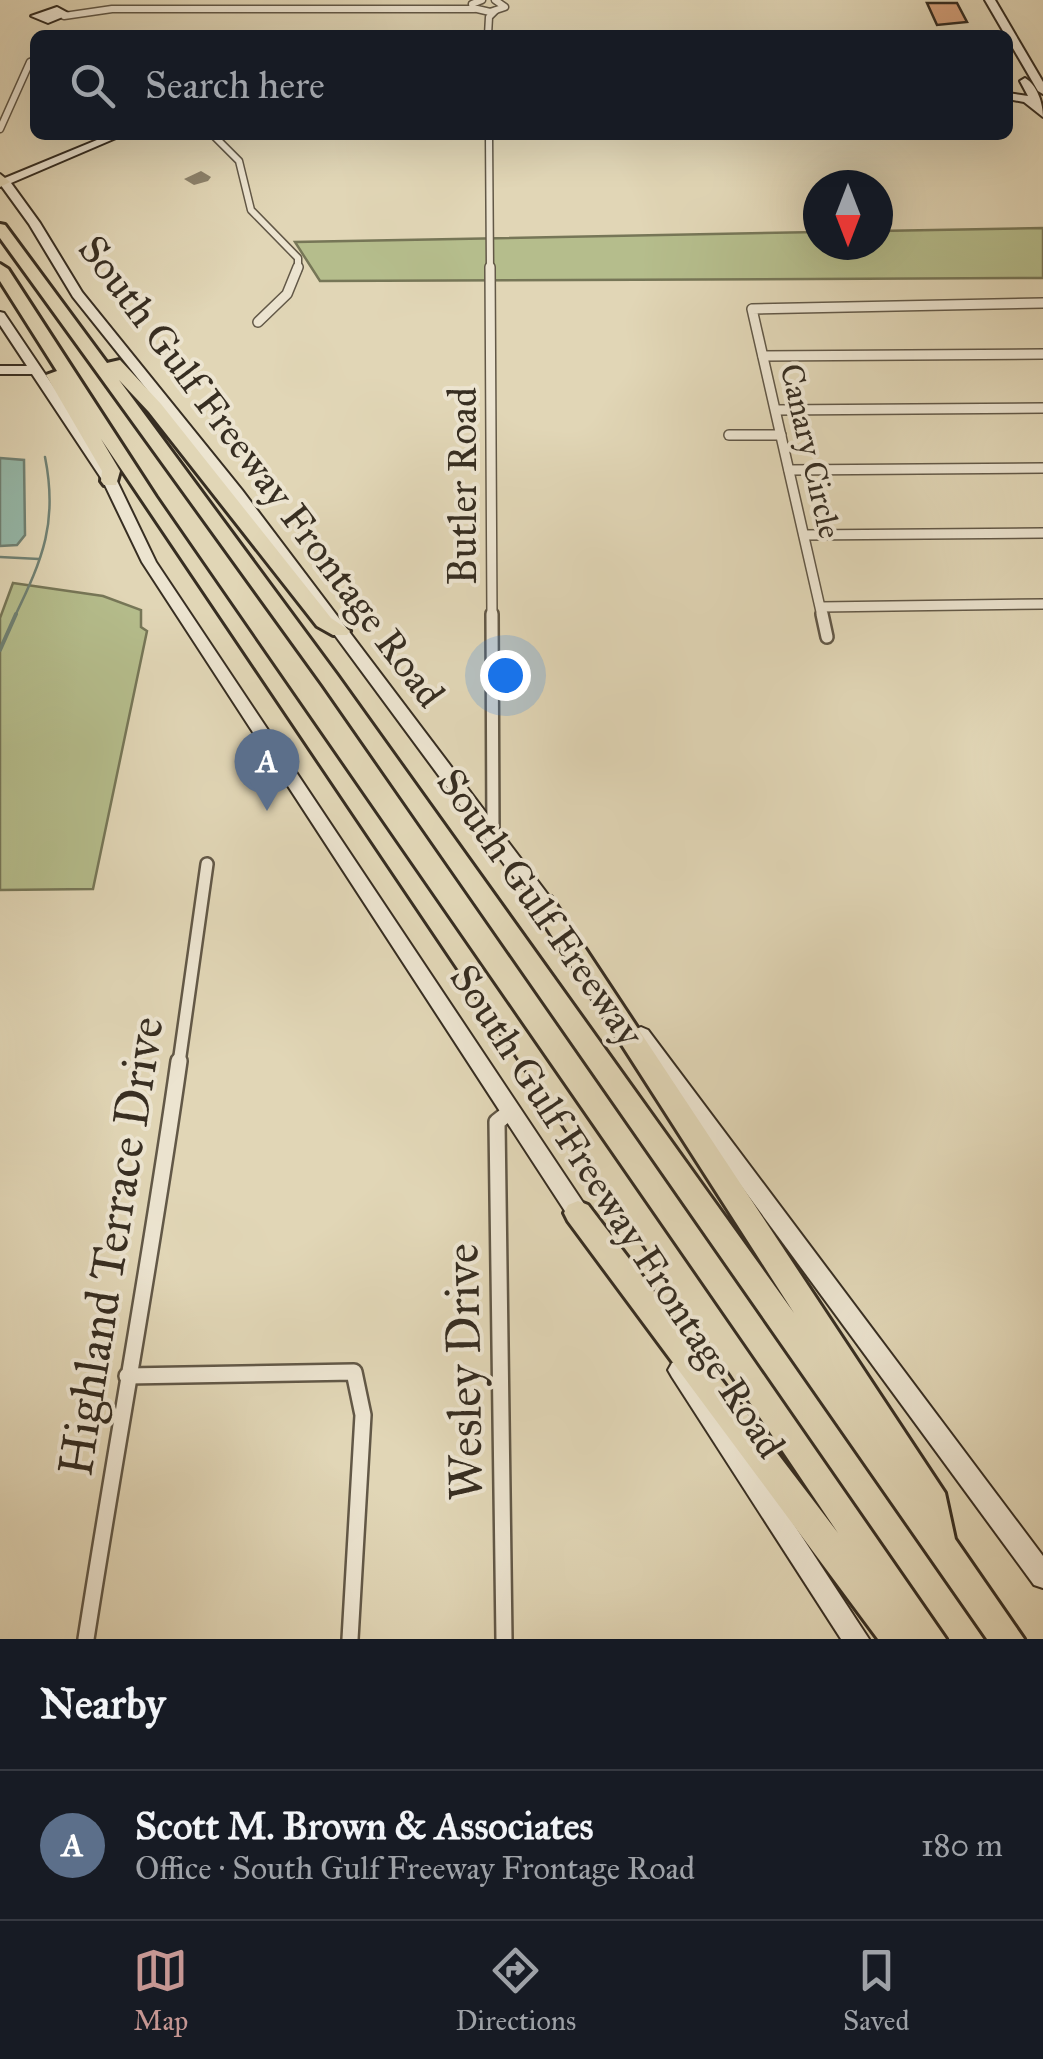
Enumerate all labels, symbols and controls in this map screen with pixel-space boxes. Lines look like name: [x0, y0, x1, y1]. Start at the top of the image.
search box: [30, 30, 1013, 140]
icon: search: [65, 58, 120, 113]
text: Search here: [145, 62, 325, 108]
north arrow: [803, 170, 893, 260]
street label: South Gulf Freeway Frontage Road: [68, 226, 455, 717]
street label: Canary Circle: [772, 360, 850, 542]
street label: Butler Road: [438, 387, 487, 585]
your location: [480, 650, 531, 701]
pin: A: [234, 728, 300, 811]
street label: South Gulf Freeway: [427, 759, 655, 1057]
street label: South Gulf Freeway Frontage Road: [440, 955, 796, 1467]
street label: Highland Terrace Drive: [45, 1012, 176, 1480]
street label: Wesley Drive: [432, 1243, 495, 1501]
text: Nearby: [40, 1678, 165, 1730]
text: Scott M. Brown & Associates: [135, 1803, 593, 1849]
text: A: [62, 1826, 83, 1865]
text: 180 m: [921, 1826, 1003, 1865]
text: Office · South Gulf Freeway Frontage Road: [135, 1849, 695, 1888]
tab: Map: [133, 1943, 188, 2038]
tab: Directions: [455, 1943, 576, 2038]
tab: Saved: [843, 1943, 910, 2038]

